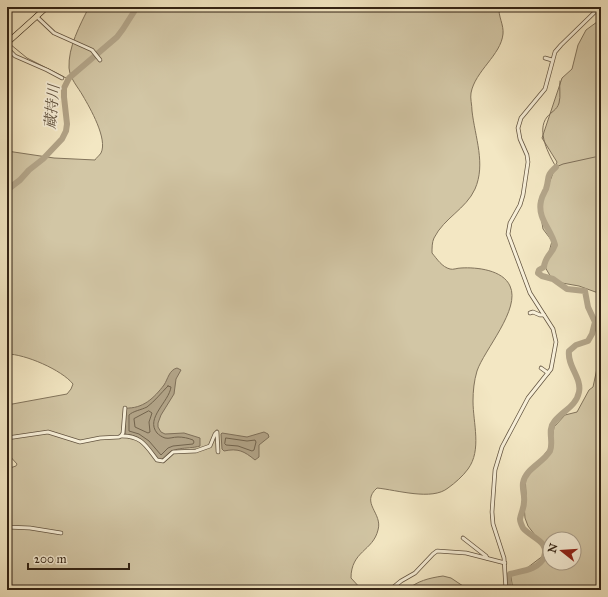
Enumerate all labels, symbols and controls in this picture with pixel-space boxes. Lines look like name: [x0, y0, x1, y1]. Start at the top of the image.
water label: 蔵持川: [41, 82, 63, 130]
north arrow: [542, 531, 582, 571]
text: N: [545, 541, 561, 555]
scale bar: [28, 545, 129, 571]
text: 200 m: [34, 552, 67, 566]

